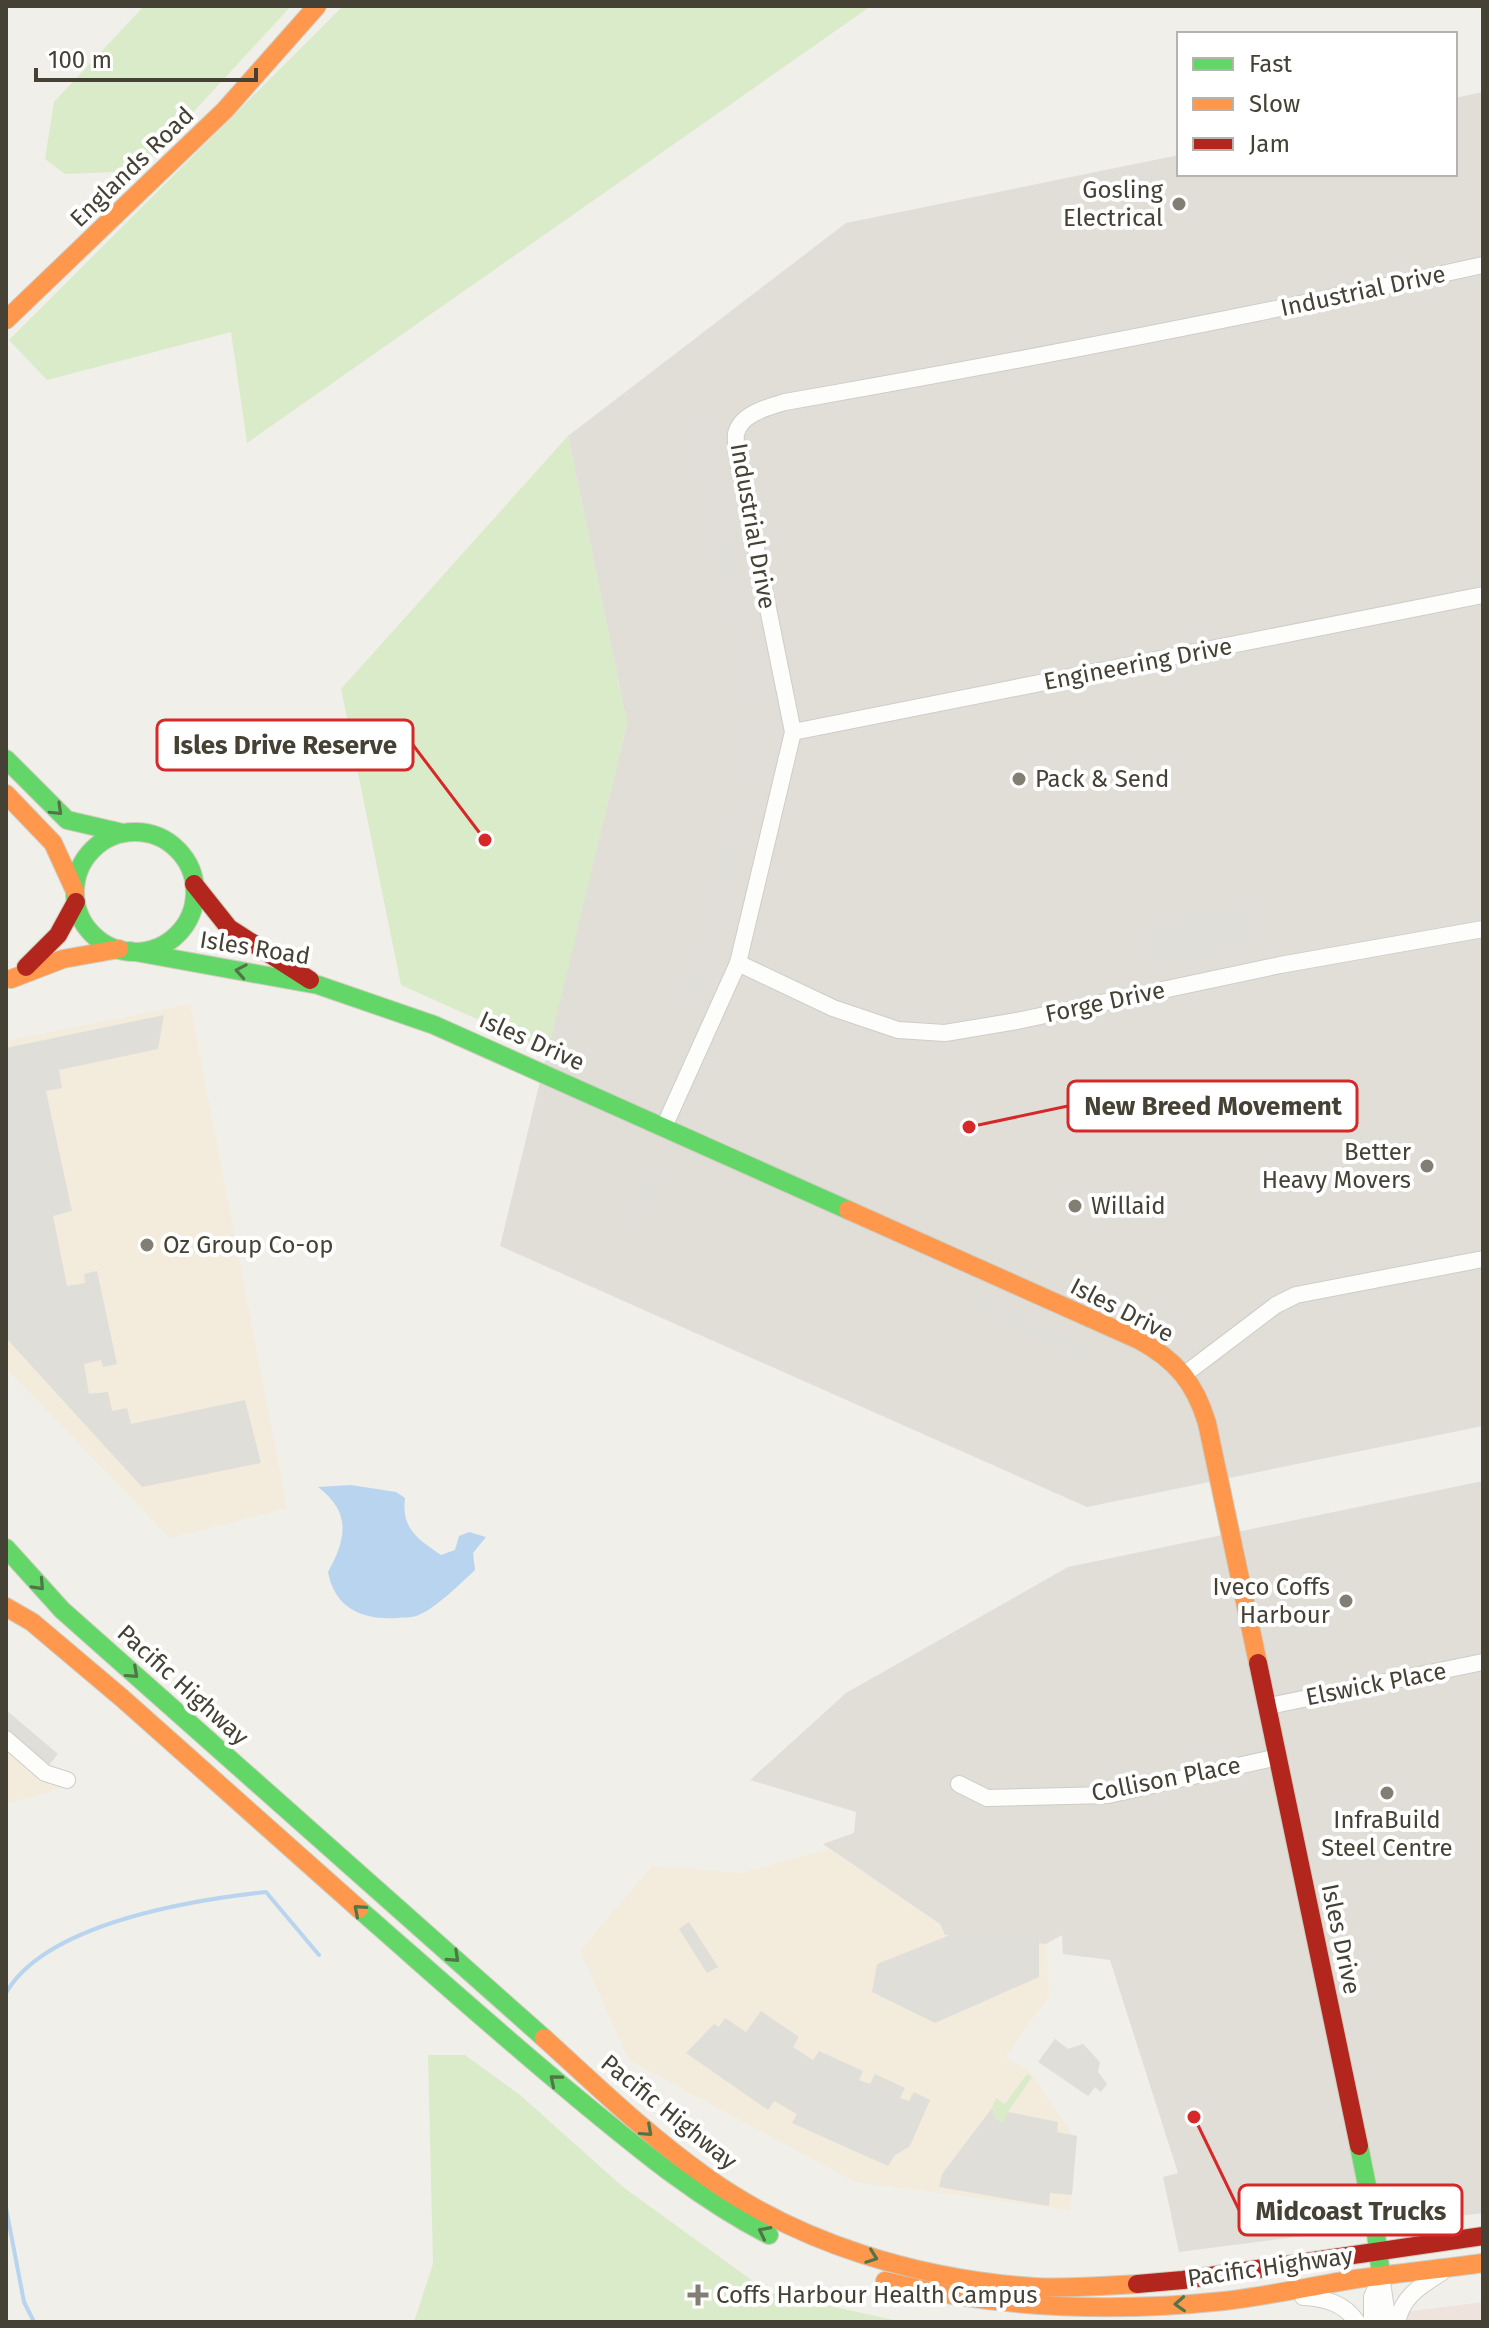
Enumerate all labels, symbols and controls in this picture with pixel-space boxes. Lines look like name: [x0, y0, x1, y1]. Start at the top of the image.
scale bar: [36, 32, 256, 82]
legend: [1177, 32, 1457, 176]
text: 100 m: [48, 46, 112, 74]
text: Fast: [1249, 50, 1292, 78]
text: Slow: [1249, 90, 1300, 118]
street label: Englands Road: [65, 101, 199, 233]
text: Jam: [1249, 130, 1290, 158]
place label: Gosling Electrical: [1063, 176, 1164, 232]
marker: Gosling Electrical: [1170, 195, 1188, 213]
street label: Industrial Drive: [1278, 260, 1448, 322]
street label: Industrial Drive: [725, 441, 781, 611]
street label: Engineering Drive: [1041, 632, 1235, 696]
callout: Isles Drive Reserve: [157, 720, 413, 770]
text: Isles Drive Reserve: [173, 730, 397, 761]
place label: Pack & Send: [1035, 765, 1169, 793]
marker: Pack & Send: [1010, 770, 1028, 788]
one-way arrow: [48, 801, 62, 815]
street label: Isles Road: [198, 925, 312, 971]
one-way arrow: [234, 964, 248, 981]
street label: Forge Drive: [1043, 976, 1167, 1028]
street label: Isles Drive: [475, 1005, 589, 1077]
callout: New Breed Movement: [1068, 1081, 1357, 1131]
text: New Breed Movement: [1084, 1091, 1343, 1122]
place label: Better Heavy Movers: [1262, 1138, 1412, 1194]
marker: Better Heavy Movers: [1418, 1157, 1436, 1175]
place label: Willaid: [1091, 1192, 1166, 1220]
marker: Willaid: [1066, 1197, 1084, 1215]
place label: Oz Group Co-op: [163, 1231, 333, 1259]
marker: Oz Group Co-op: [138, 1236, 156, 1254]
street label: Isles Drive: [1066, 1272, 1178, 1348]
place label: Iveco Coffs Harbour: [1213, 1573, 1331, 1629]
one-way arrow: [30, 1576, 44, 1591]
marker: Iveco Coffs Harbour: [1337, 1592, 1355, 1610]
street label: Pacific Highway: [112, 1619, 254, 1751]
street label: Elswick Place: [1303, 1657, 1449, 1711]
one-way arrow: [124, 1663, 139, 1678]
street label: Collison Place: [1089, 1751, 1243, 1807]
marker: InfraBuild Steel Centre: [1378, 1784, 1396, 1802]
place label: InfraBuild Steel Centre: [1321, 1806, 1453, 1862]
street label: Isles Drive: [1316, 1881, 1366, 1997]
one-way arrow: [353, 1905, 368, 1919]
one-way arrow: [444, 1947, 459, 1961]
street label: Pacific Highway: [595, 2049, 743, 2175]
one-way arrow: [550, 2075, 564, 2090]
one-way arrow: [637, 2121, 652, 2136]
callout: Midcoast Trucks: [1239, 2185, 1462, 2235]
text: Midcoast Trucks: [1256, 2196, 1447, 2227]
one-way arrow: [758, 2227, 773, 2242]
street label: Pacific Highway: [1186, 2242, 1355, 2292]
one-way arrow: [864, 2247, 878, 2264]
place label: Coffs Harbour Health Campus: [716, 2281, 1037, 2309]
marker: Coffs Harbour Health Campus: [687, 2284, 709, 2306]
one-way arrow: [1173, 2296, 1186, 2313]

